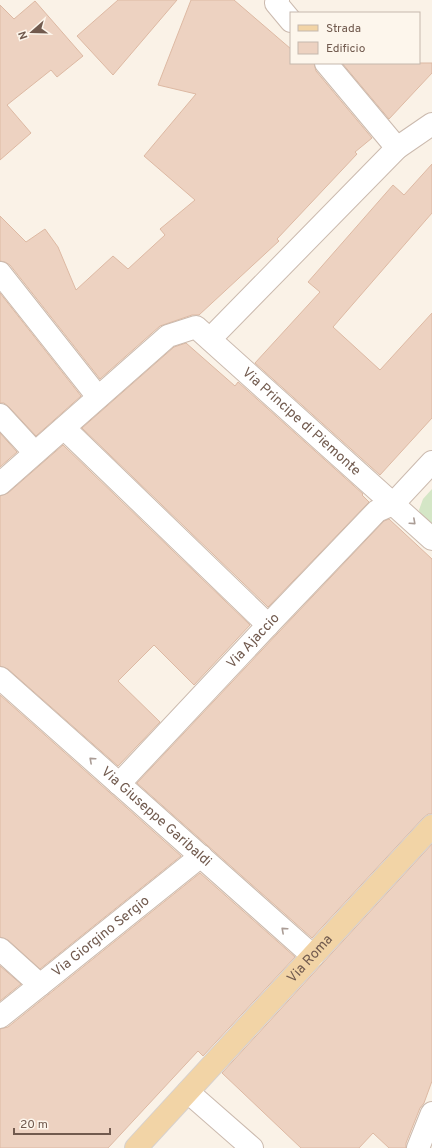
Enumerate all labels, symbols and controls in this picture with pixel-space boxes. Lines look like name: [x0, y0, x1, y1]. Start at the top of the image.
north arrow: [12, 12, 52, 52]
legend: [290, 12, 420, 64]
text: Strada: [326, 21, 361, 37]
text: N: [16, 29, 31, 41]
text: Edificio: [326, 41, 366, 57]
street label: Via Principe di Piemonte: [239, 364, 364, 479]
one-way arrow: [408, 517, 415, 524]
street label: Via Ajaccio: [223, 610, 283, 672]
one-way arrow: [89, 758, 97, 765]
street label: Via Giuseppe Garibaldi: [97, 763, 215, 870]
street label: Via Giorgino Sergio: [48, 892, 153, 981]
one-way arrow: [281, 928, 289, 935]
street label: Via Roma: [284, 931, 336, 986]
scale bar: [14, 1110, 110, 1136]
text: 20 m: [20, 1117, 48, 1133]

